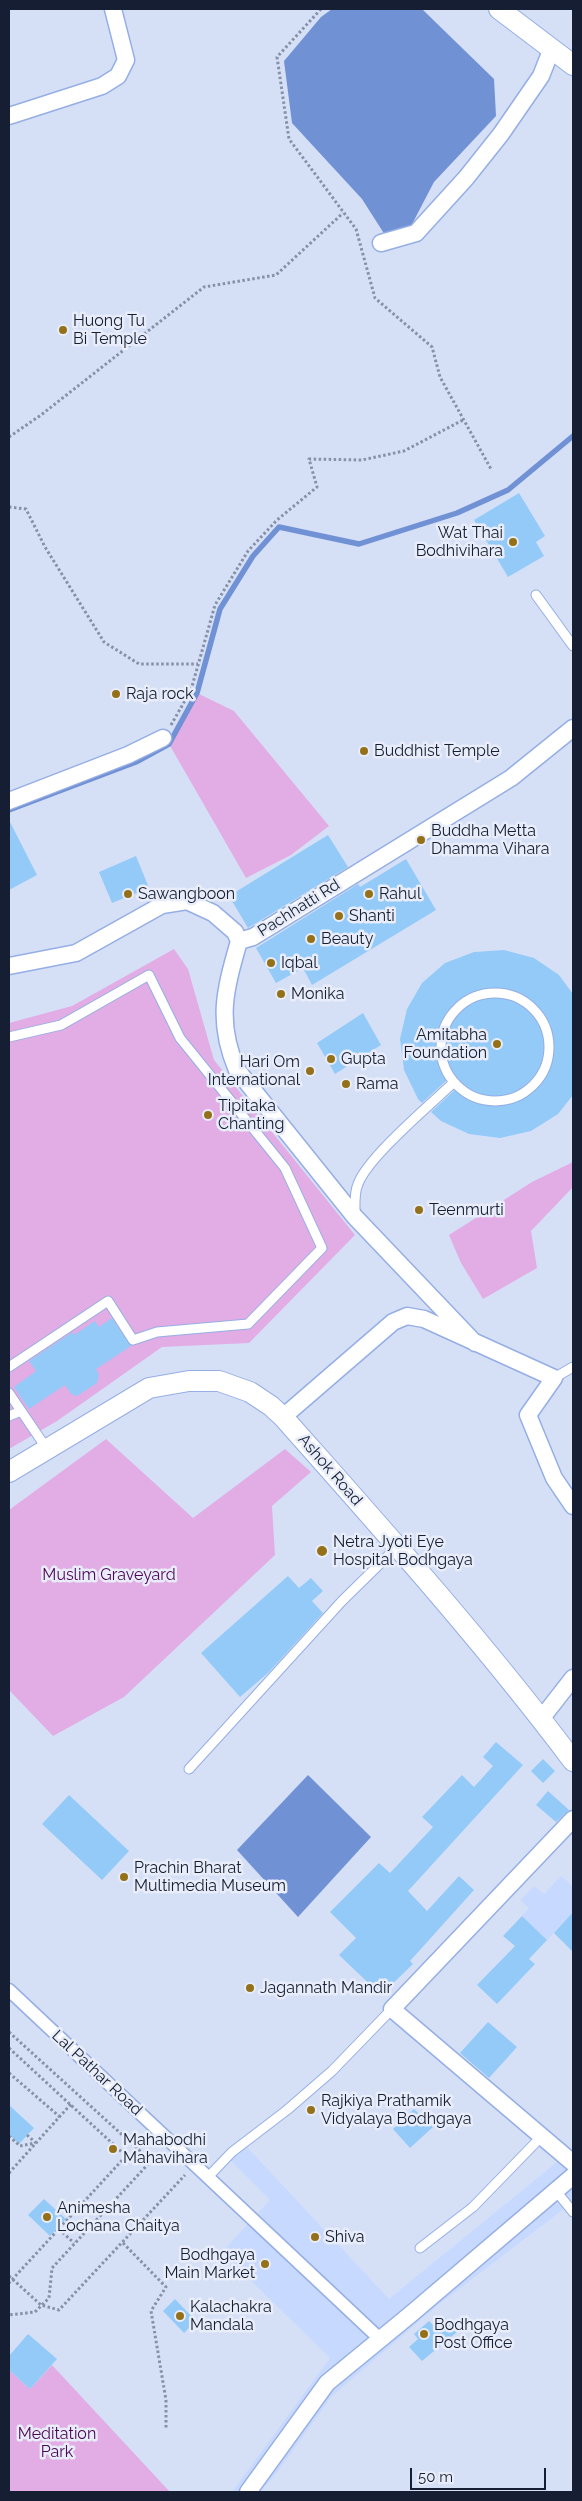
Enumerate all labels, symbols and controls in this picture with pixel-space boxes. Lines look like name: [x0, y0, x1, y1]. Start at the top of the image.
place label: Huong Tu Bi Temple: [73, 311, 147, 349]
marker: Huong Tu Bi Temple: [57, 324, 69, 336]
place label: Wat Thai Bodhivihara: [416, 523, 503, 561]
marker: Wat Thai Bodhivihara: [507, 536, 519, 548]
place label: Raja rock: [126, 684, 194, 704]
marker: Raja rock: [110, 688, 122, 700]
place label: Buddhist Temple: [374, 741, 500, 761]
marker: Buddhist Temple: [358, 745, 370, 757]
place label: Buddha Metta Dhamma Vihara: [431, 821, 549, 859]
marker: Buddha Metta Dhamma Vihara: [415, 834, 427, 846]
street label: Pachhatti Rd: [254, 875, 344, 941]
place label: Sawangboon: [138, 884, 235, 904]
place label: Rahul: [379, 884, 421, 904]
marker: Sawangboon: [122, 888, 134, 900]
marker: Rahul: [363, 888, 375, 900]
place label: Shanti: [349, 906, 395, 926]
marker: Shanti: [333, 910, 345, 922]
place label: Beauty: [321, 929, 373, 949]
marker: Beauty: [305, 933, 317, 945]
place label: Iqbal: [281, 953, 318, 973]
marker: Iqbal: [265, 957, 277, 969]
place label: Monika: [291, 984, 344, 1004]
marker: Monika: [275, 988, 287, 1000]
place label: Amitabha Foundation: [403, 1025, 487, 1063]
marker: Amitabha Foundation: [491, 1038, 503, 1050]
place label: Gupta: [341, 1049, 386, 1069]
place label: Hari Om International: [208, 1052, 300, 1090]
marker: Gupta: [325, 1053, 337, 1065]
marker: Hari Om International: [304, 1065, 316, 1077]
place label: Rama: [356, 1074, 398, 1094]
marker: Rama: [340, 1078, 352, 1090]
place label: Tipitaka Chanting: [218, 1096, 284, 1134]
marker: Tipitaka Chanting: [202, 1109, 214, 1121]
place label: Teenmurti: [429, 1200, 504, 1220]
marker: Teenmurti: [413, 1204, 425, 1216]
street label: Ashok Road: [294, 1430, 366, 1510]
place label: Netra Jyoti Eye Hospital Bodhgaya: [333, 1532, 473, 1570]
marker: Netra Jyoti Eye Hospital Bodhgaya: [315, 1544, 329, 1558]
park label: Muslim Graveyard: [42, 1565, 176, 1585]
place label: Prachin Bharat Multimedia Museum: [134, 1858, 286, 1896]
marker: Prachin Bharat Multimedia Museum: [118, 1871, 130, 1883]
place label: Jagannath Mandir: [260, 1978, 392, 1998]
marker: Jagannath Mandir: [244, 1982, 256, 1994]
street label: Lal Pathar Road: [48, 2026, 146, 2120]
place label: Rajkiya Prathamik Vidyalaya Bodhgaya: [321, 2091, 472, 2129]
marker: Rajkiya Prathamik Vidyalaya Bodhgaya: [305, 2104, 317, 2116]
place label: Mahabodhi Mahavihara: [123, 2130, 208, 2168]
marker: Mahabodhi Mahavihara: [107, 2143, 119, 2155]
place label: Animesha Lochana Chaitya: [57, 2198, 180, 2236]
marker: Animesha Lochana Chaitya: [41, 2211, 53, 2223]
place label: Shiva: [325, 2227, 365, 2247]
marker: Shiva: [309, 2231, 321, 2243]
place label: Bodhgaya Main Market: [164, 2245, 255, 2283]
marker: Bodhgaya Main Market: [259, 2258, 271, 2270]
place label: Kalachakra Mandala: [190, 2297, 272, 2335]
marker: Kalachakra Mandala: [174, 2310, 186, 2322]
place label: Bodhgaya Post Office: [434, 2315, 512, 2353]
marker: Bodhgaya Post Office: [418, 2328, 430, 2340]
park label: Meditation Park: [18, 2424, 96, 2462]
scale bar: [412, 2458, 548, 2490]
text: 50 m: [418, 2468, 453, 2486]

